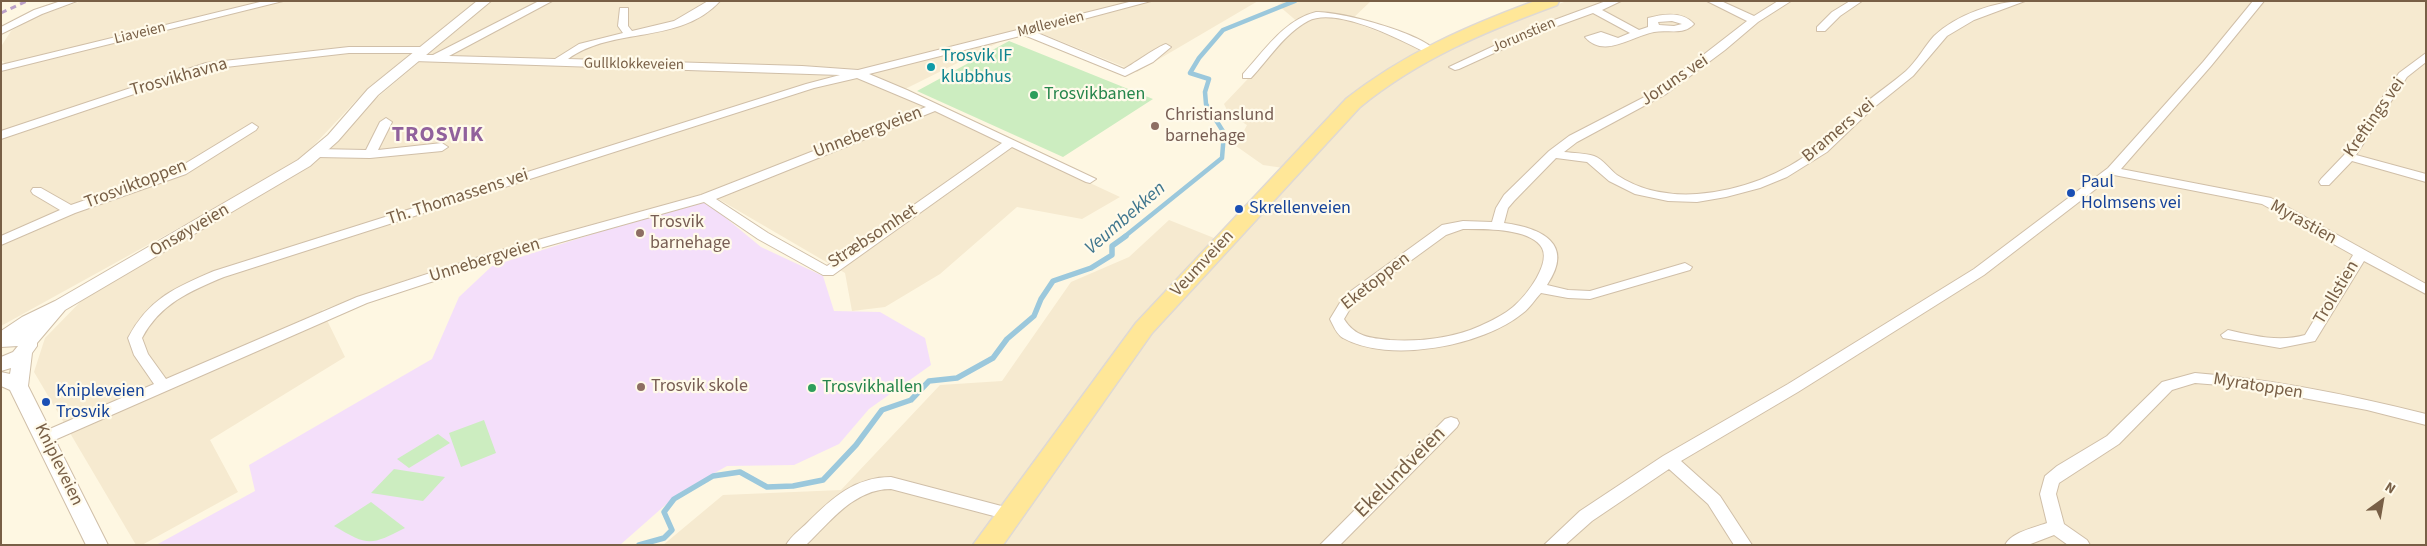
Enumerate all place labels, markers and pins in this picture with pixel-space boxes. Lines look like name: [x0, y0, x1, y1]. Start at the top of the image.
place label: Trosvik IF klubbhus: [941, 46, 1012, 88]
marker: Trosvik IF klubbhus: [925, 61, 937, 73]
place label: Trosvikbanen: [1044, 84, 1145, 106]
marker: Trosvikbanen: [1028, 89, 1040, 101]
place label: Christianslund barnehage: [1165, 105, 1274, 148]
marker: Christianslund barnehage: [1149, 120, 1161, 132]
place label: Paul Holmsens vei: [2081, 172, 2181, 214]
marker: Paul Holmsens vei: [2065, 187, 2077, 199]
place label: Skrellenveien: [1249, 198, 1351, 220]
marker: Skrellenveien: [1233, 203, 1245, 215]
place label: Trosvik barnehage: [650, 212, 730, 254]
marker: Trosvik barnehage: [634, 227, 646, 239]
place label: Trosvik skole: [651, 376, 748, 398]
place label: Trosvikhallen: [822, 377, 923, 399]
place label: Knipleveien Trosvik: [56, 381, 145, 424]
marker: Trosvik skole: [635, 381, 647, 393]
marker: Trosvikhallen: [806, 382, 818, 394]
marker: Knipleveien Trosvik: [40, 396, 52, 408]

